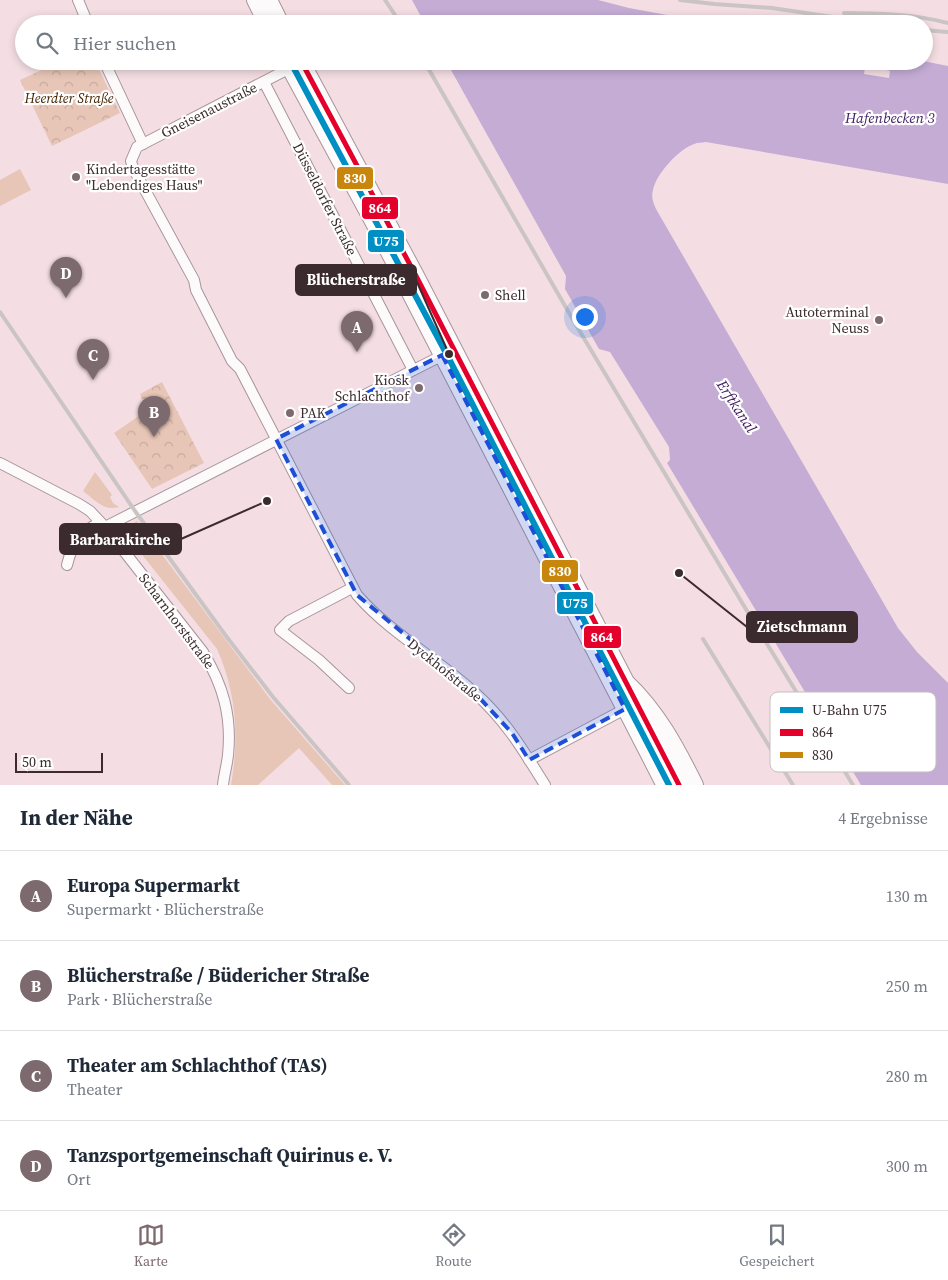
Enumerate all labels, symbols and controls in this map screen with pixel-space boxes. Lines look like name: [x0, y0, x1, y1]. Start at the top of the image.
search box: [15, 15, 933, 70]
icon: search: [33, 29, 61, 57]
text: Hier suchen: [73, 30, 177, 56]
street label: Gneisenaustraße: [158, 77, 260, 143]
park label: Heerdter Straße: [24, 88, 114, 108]
water label: Hafenbecken 3: [844, 107, 935, 128]
street label: Düsseldorfer Straße: [288, 139, 362, 259]
place label: Kindertagesstätte "Lebendiges Haus": [86, 159, 203, 195]
line badge: 830: [336, 166, 374, 190]
text: 830: [344, 168, 367, 188]
marker: Kindertagesstätte "Lebendiges Haus": [70, 171, 82, 183]
line badge: 864: [361, 196, 399, 220]
text: 864: [369, 198, 392, 218]
line badge: U75: [367, 229, 405, 253]
text: U75: [373, 231, 399, 251]
pin: D: [50, 257, 82, 298]
callout: Blücherstraße: [296, 265, 416, 295]
text: Blücherstraße: [306, 269, 406, 290]
place label: Shell: [495, 285, 526, 305]
marker: Shell: [479, 289, 491, 301]
place label: Autoterminal Neuss: [786, 302, 869, 338]
your location: [572, 304, 598, 330]
pin: A: [341, 311, 373, 352]
marker: Autoterminal Neuss: [873, 314, 885, 326]
pin: C: [77, 339, 109, 380]
place label: Kiosk Schlachthof: [335, 370, 410, 406]
water label: Erftkanal: [712, 375, 762, 437]
marker: Kiosk Schlachthof: [413, 382, 425, 394]
pin: B: [138, 396, 170, 437]
place label: PAK: [300, 403, 327, 423]
marker: PAK: [284, 407, 296, 419]
callout: Barbarakirche: [60, 524, 181, 554]
text: Barbarakirche: [70, 529, 171, 550]
line badge: 830: [541, 559, 579, 583]
text: 830: [549, 561, 572, 581]
street label: Scharnhorststraße: [134, 569, 220, 673]
line badge: U75: [556, 591, 594, 615]
text: U75: [562, 593, 588, 613]
callout: Zietschmann: [747, 612, 857, 642]
text: Zietschmann: [757, 616, 847, 637]
line badge: 864: [583, 625, 622, 649]
text: 864: [591, 627, 614, 647]
street label: Dyckhofstraße: [403, 634, 487, 706]
legend: [770, 692, 936, 772]
text: U-Bahn U75: [812, 700, 887, 720]
text: 864: [812, 722, 833, 742]
text: 830: [812, 745, 833, 765]
scale bar: [15, 750, 102, 773]
text: 50 m: [22, 752, 52, 772]
text: In der Nähe: [20, 803, 133, 832]
text: 4 Ergebnisse: [838, 807, 928, 829]
text: Europa Supermarkt: [67, 872, 240, 898]
text: A: [31, 885, 41, 907]
text: 130 m: [886, 885, 928, 907]
text: Supermarkt · Blücherstraße: [67, 898, 264, 920]
text: Blücherstraße / Büdericher Straße: [67, 962, 369, 988]
text: B: [31, 975, 41, 997]
text: 250 m: [886, 975, 928, 997]
text: Park · Blücherstraße: [67, 988, 212, 1010]
text: Theater am Schlachthof (TAS): [67, 1052, 328, 1078]
text: C: [31, 1065, 41, 1087]
text: 280 m: [886, 1065, 928, 1087]
text: Theater: [67, 1078, 123, 1100]
text: Tanzsportgemeinschaft Quirinus e. V.: [67, 1142, 393, 1168]
text: D: [30, 1155, 42, 1177]
text: 300 m: [886, 1155, 928, 1177]
text: Ort: [67, 1168, 91, 1190]
tab: Karte: [134, 1221, 168, 1271]
tab: Route: [435, 1221, 472, 1271]
tab: Gespeichert: [739, 1221, 814, 1271]

